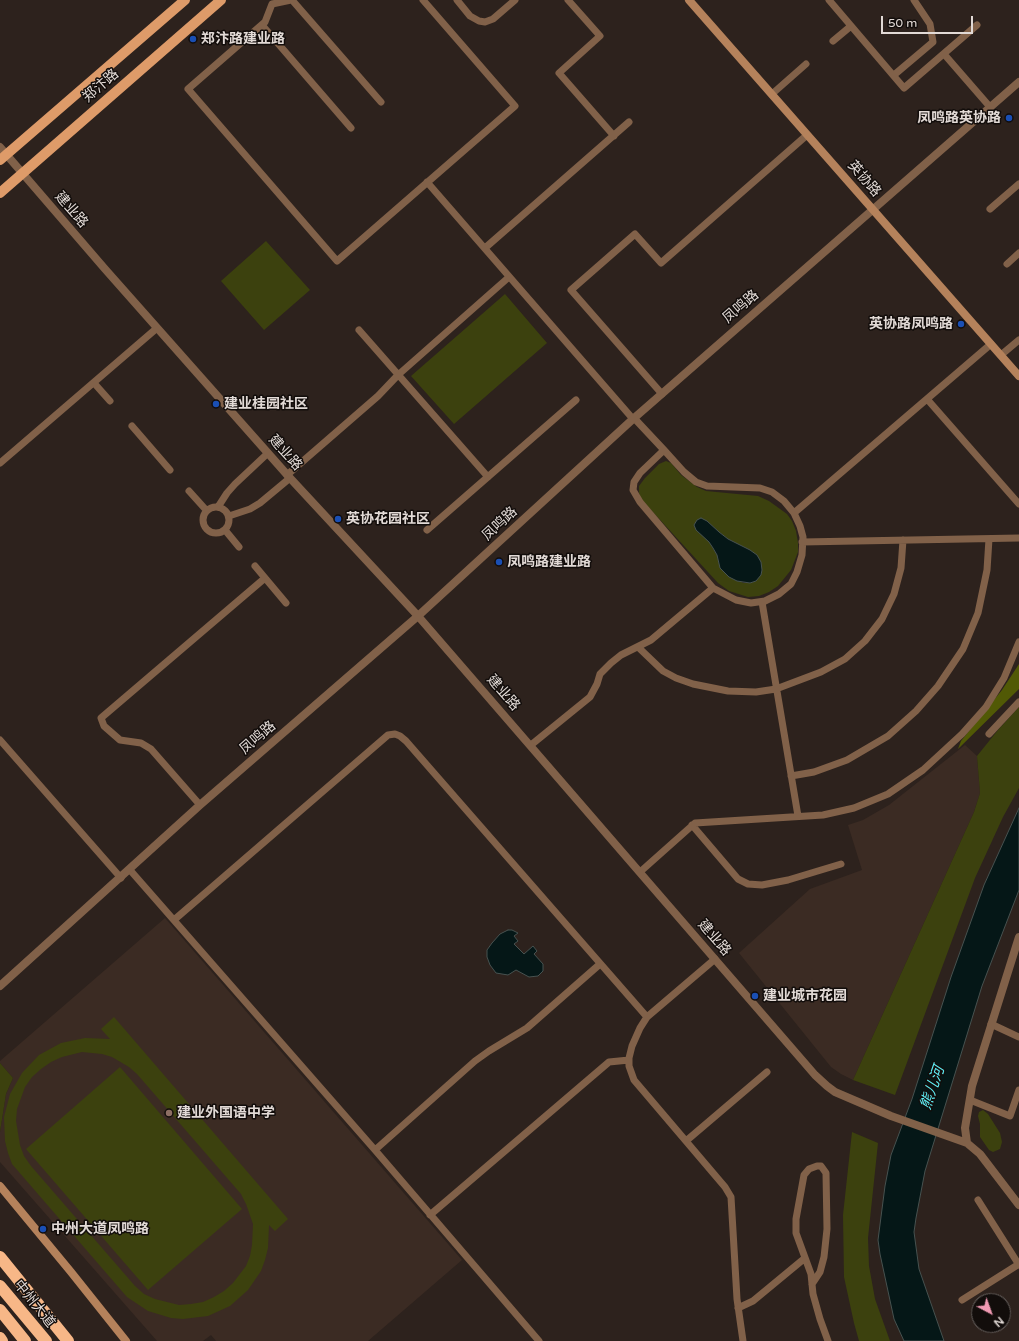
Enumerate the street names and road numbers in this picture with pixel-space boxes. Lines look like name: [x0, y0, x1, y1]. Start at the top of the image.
street label: 郑汴路: [80, 66, 122, 106]
street label: 英协路: [844, 158, 884, 200]
street label: 建业路: [51, 189, 91, 231]
street label: 凤鸣路: [720, 287, 762, 327]
street label: 建业路: [265, 432, 305, 474]
street label: 凤鸣路: [479, 504, 521, 544]
street label: 建业路: [483, 672, 523, 714]
street label: 凤鸣路: [237, 718, 279, 758]
street label: 建业路: [694, 917, 734, 959]
street label: 中州大道: [10, 1277, 58, 1331]

